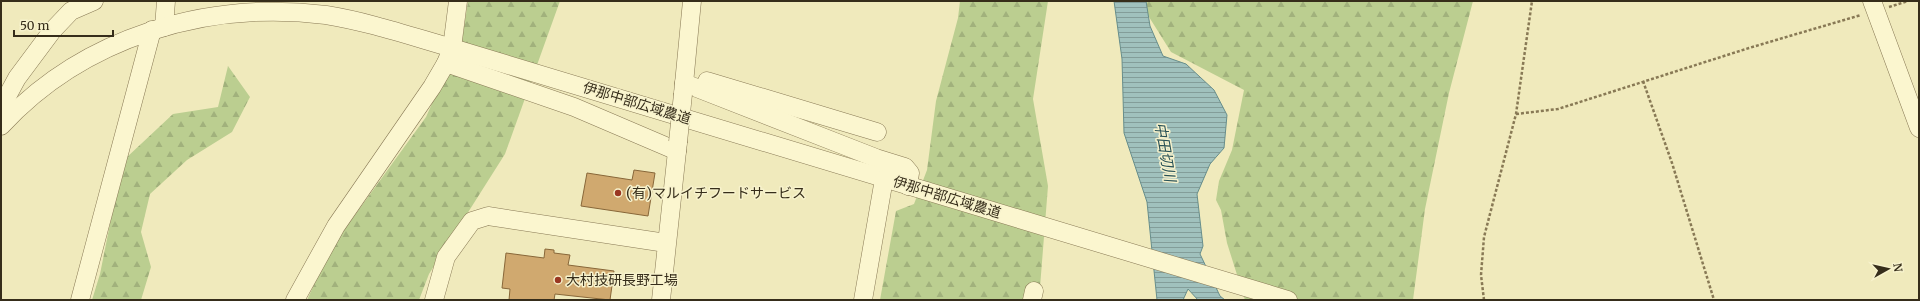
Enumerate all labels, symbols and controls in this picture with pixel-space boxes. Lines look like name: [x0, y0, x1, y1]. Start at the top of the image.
scale bar: [14, 12, 113, 38]
text: 50 m: [20, 18, 49, 33]
street label: 伊那中部広域農道: [581, 78, 693, 128]
water label: 中田切川: [1151, 121, 1180, 185]
street label: 伊那中部広域農道: [891, 172, 1003, 222]
place label: (有)マルイチフードサービス: [626, 184, 806, 202]
marker: (有)マルイチフードサービス: [613, 188, 623, 198]
north arrow: [1868, 249, 1908, 289]
text: N: [1890, 262, 1905, 273]
place label: 大村技研長野工場: [566, 271, 678, 289]
marker: 大村技研長野工場: [553, 275, 563, 285]

